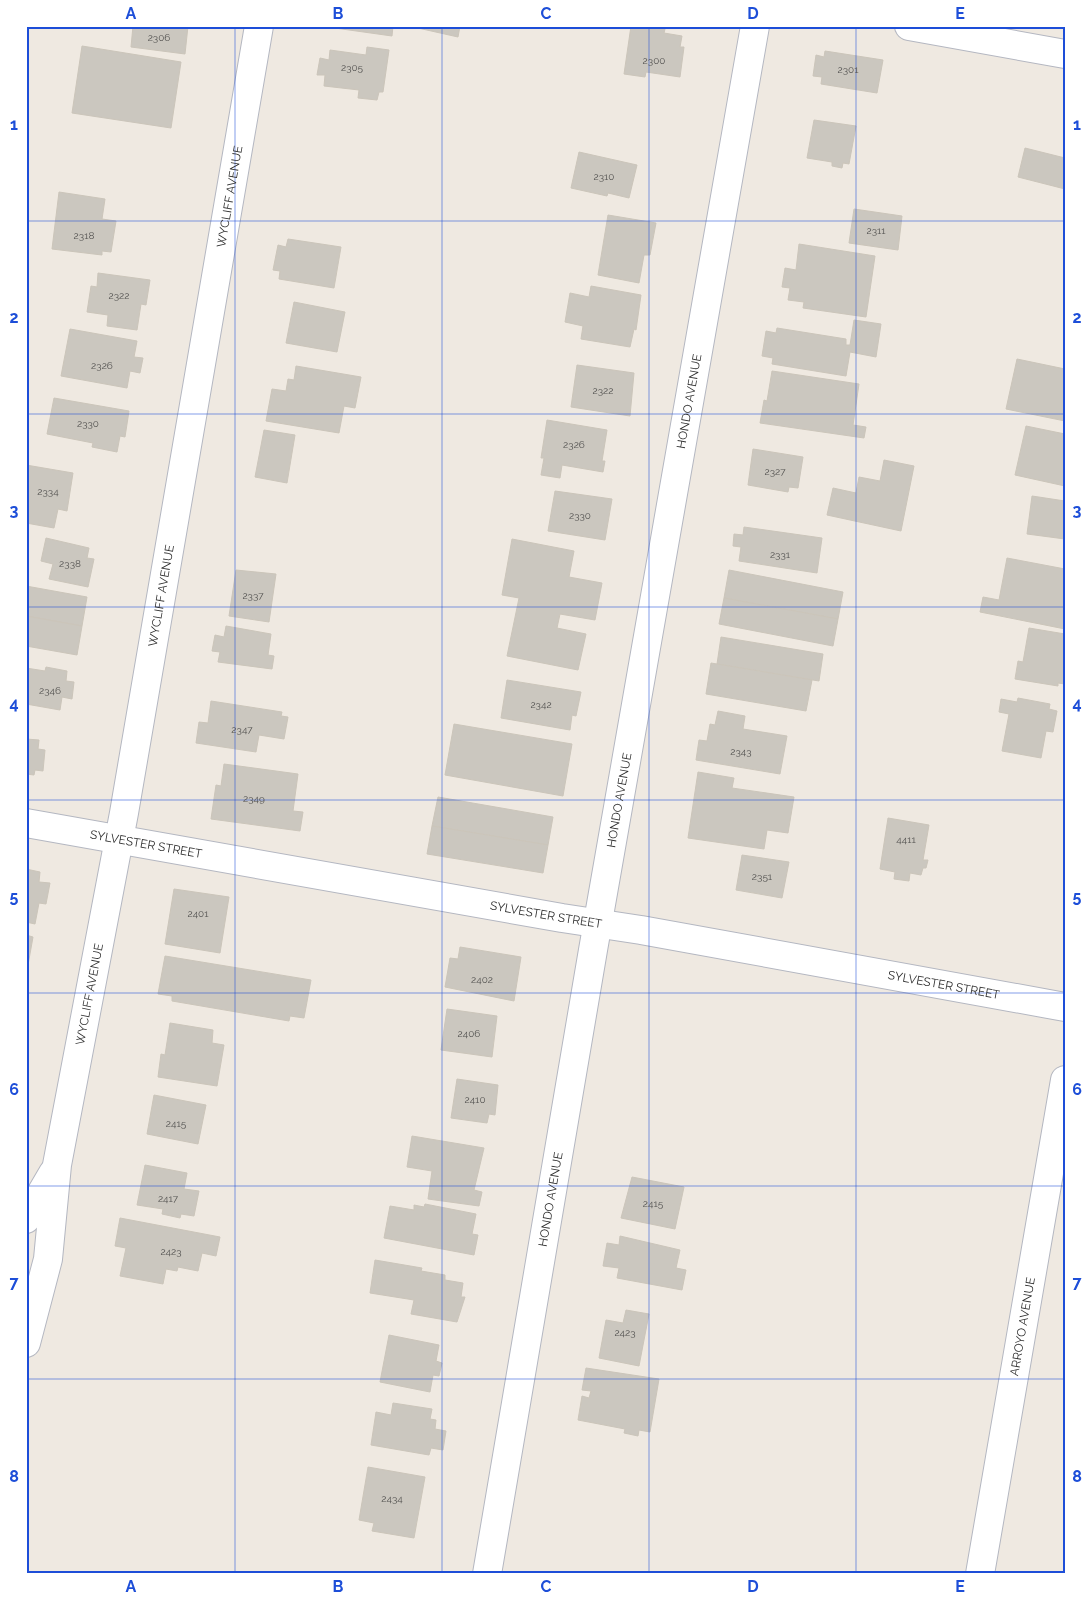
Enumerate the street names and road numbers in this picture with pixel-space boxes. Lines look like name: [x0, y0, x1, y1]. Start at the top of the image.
street label: WYCLIFF AVENUE: [214, 145, 245, 249]
street label: HONDO AVENUE: [674, 353, 704, 450]
street label: WYCLIFF AVENUE: [146, 544, 177, 648]
street label: HONDO AVENUE: [604, 752, 634, 849]
street label: SYLVESTER STREET: [89, 828, 204, 861]
street label: SYLVESTER STREET: [489, 898, 604, 931]
street label: WYCLIFF AVENUE: [73, 942, 106, 1046]
street label: SYLVESTER STREET: [887, 968, 1001, 1002]
street label: HONDO AVENUE: [536, 1151, 566, 1248]
street label: ARROYO AVENUE: [1007, 1276, 1038, 1377]

